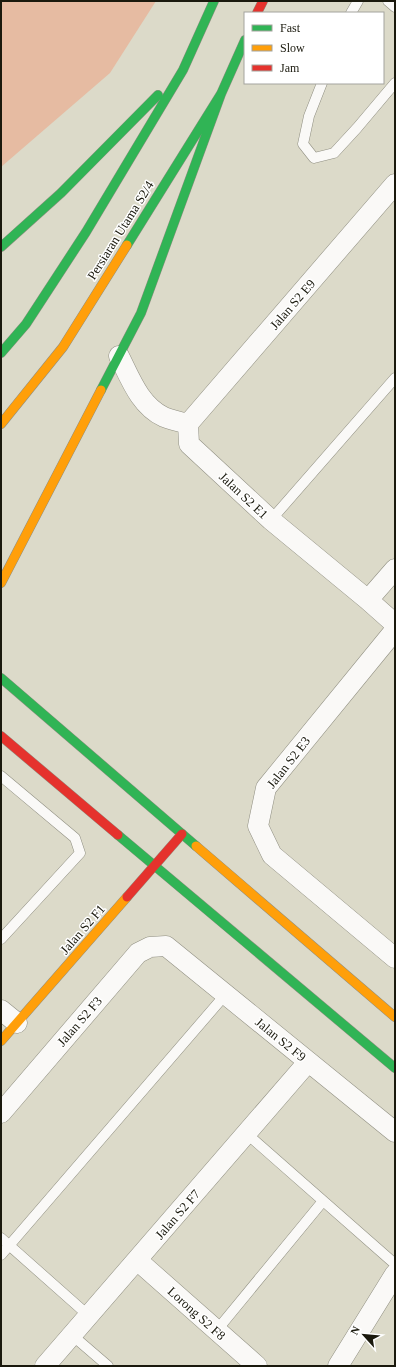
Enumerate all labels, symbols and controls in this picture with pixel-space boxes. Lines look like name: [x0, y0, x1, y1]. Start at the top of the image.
legend: [244, 12, 384, 84]
text: Fast: [280, 21, 301, 35]
text: Slow: [280, 41, 305, 55]
text: Jam: [280, 61, 300, 75]
street label: Persiaran Utama S2/4: [84, 178, 157, 282]
street label: Jalan S2 E9: [267, 276, 318, 332]
street label: Jalan S2 E1: [216, 469, 271, 522]
street label: Jalan S2 E3: [264, 734, 313, 791]
street label: Jalan S2 F1: [57, 902, 108, 957]
street label: Jalan S2 F3: [54, 994, 105, 1049]
street label: Jalan S2 F9: [252, 1014, 309, 1064]
street label: Jalan S2 F7: [152, 1186, 203, 1242]
street label: Lorong S2 F8: [165, 1284, 229, 1343]
north arrow: [344, 1315, 384, 1355]
text: N: [348, 1324, 362, 1337]

